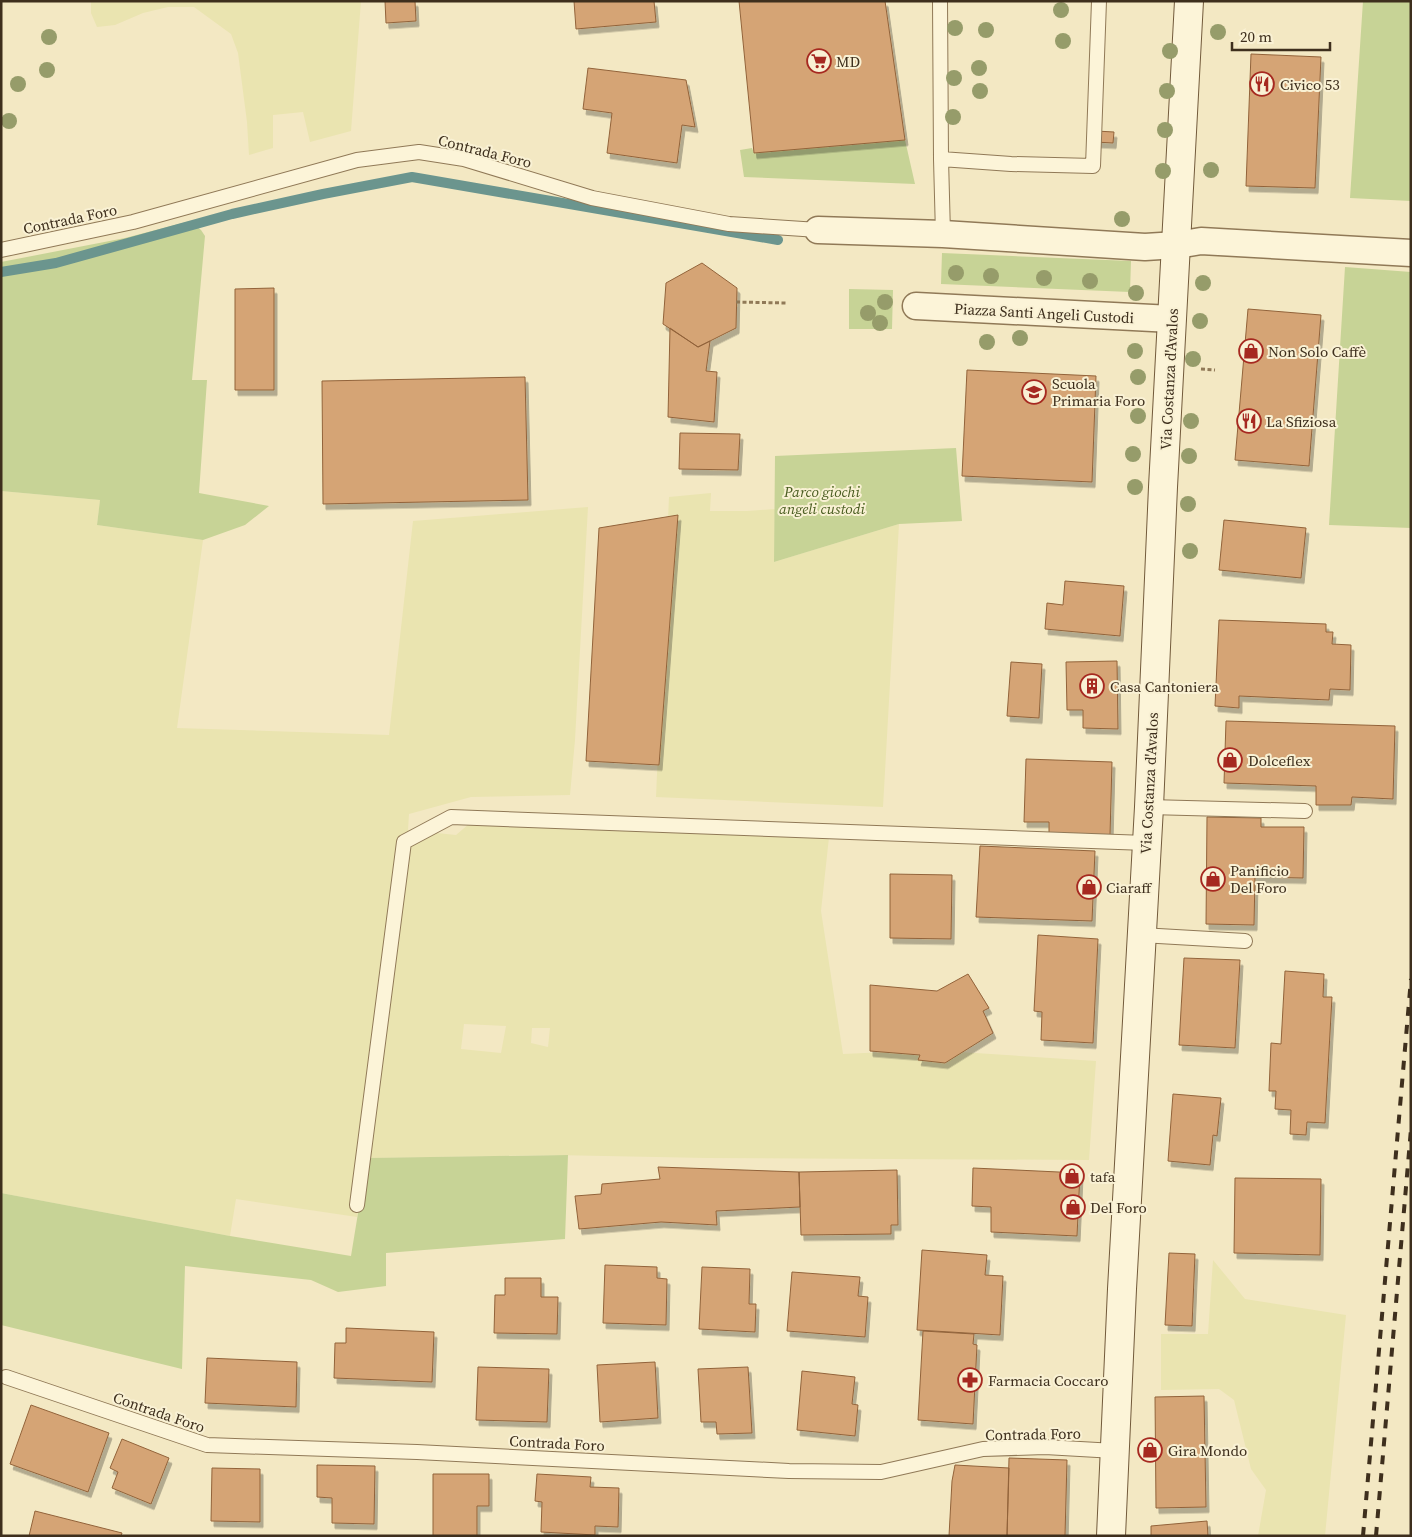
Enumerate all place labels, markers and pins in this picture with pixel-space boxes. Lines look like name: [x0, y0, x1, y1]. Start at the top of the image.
supermarket icon: MD: [806, 48, 832, 74]
place label: MD: [836, 51, 860, 72]
restaurant icon: Civico 53: [1249, 71, 1275, 97]
place label: Civico 53: [1280, 74, 1340, 95]
shop icon: Non Solo Caffè: [1238, 338, 1264, 364]
place label: Non Solo Caffè: [1268, 341, 1366, 362]
place label: Scuola Primaria Foro: [1052, 373, 1145, 411]
school or university icon: Scuola Primaria Foro: [1021, 379, 1047, 405]
restaurant icon: La Sfiziosa: [1236, 408, 1262, 434]
place label: La Sfiziosa: [1266, 411, 1337, 432]
building icon: Casa Cantoniera: [1079, 673, 1105, 699]
place label: Casa Cantoniera: [1110, 676, 1219, 697]
shop icon: Dolceflex: [1217, 747, 1243, 773]
place label: Dolceflex: [1248, 750, 1311, 771]
place label: Panificio Del Foro: [1230, 860, 1289, 898]
shop icon: Panificio Del Foro: [1200, 866, 1226, 892]
shop icon: Ciaraff: [1076, 874, 1102, 900]
place label: Ciaraff: [1106, 877, 1152, 898]
shop icon: tafa: [1059, 1163, 1085, 1189]
place label: tafa: [1090, 1166, 1116, 1187]
shop icon: Del Foro: [1060, 1194, 1086, 1220]
place label: Del Foro: [1090, 1197, 1147, 1218]
pharmacy icon: Farmacia Coccaro: [957, 1367, 983, 1393]
place label: Farmacia Coccaro: [988, 1370, 1108, 1391]
shop icon: Gira Mondo: [1137, 1437, 1163, 1463]
place label: Gira Mondo: [1168, 1440, 1247, 1461]

